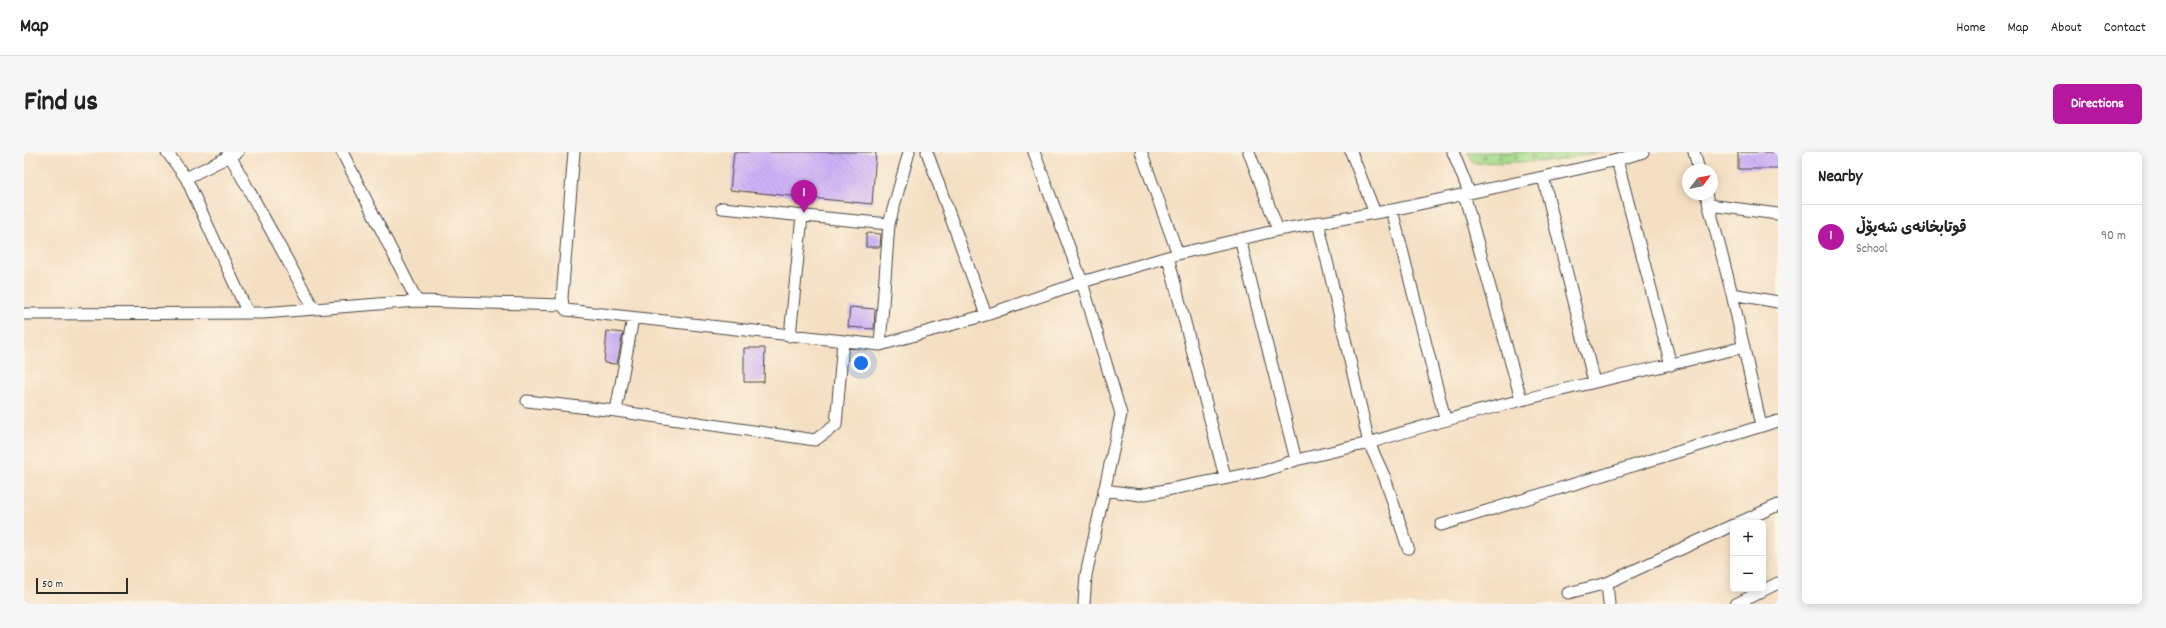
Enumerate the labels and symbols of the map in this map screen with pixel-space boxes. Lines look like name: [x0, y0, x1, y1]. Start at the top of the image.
north arrow: [1682, 164, 1718, 200]
pin: 1: [791, 180, 817, 213]
your location: [851, 353, 871, 373]
scale bar: [36, 576, 128, 595]

